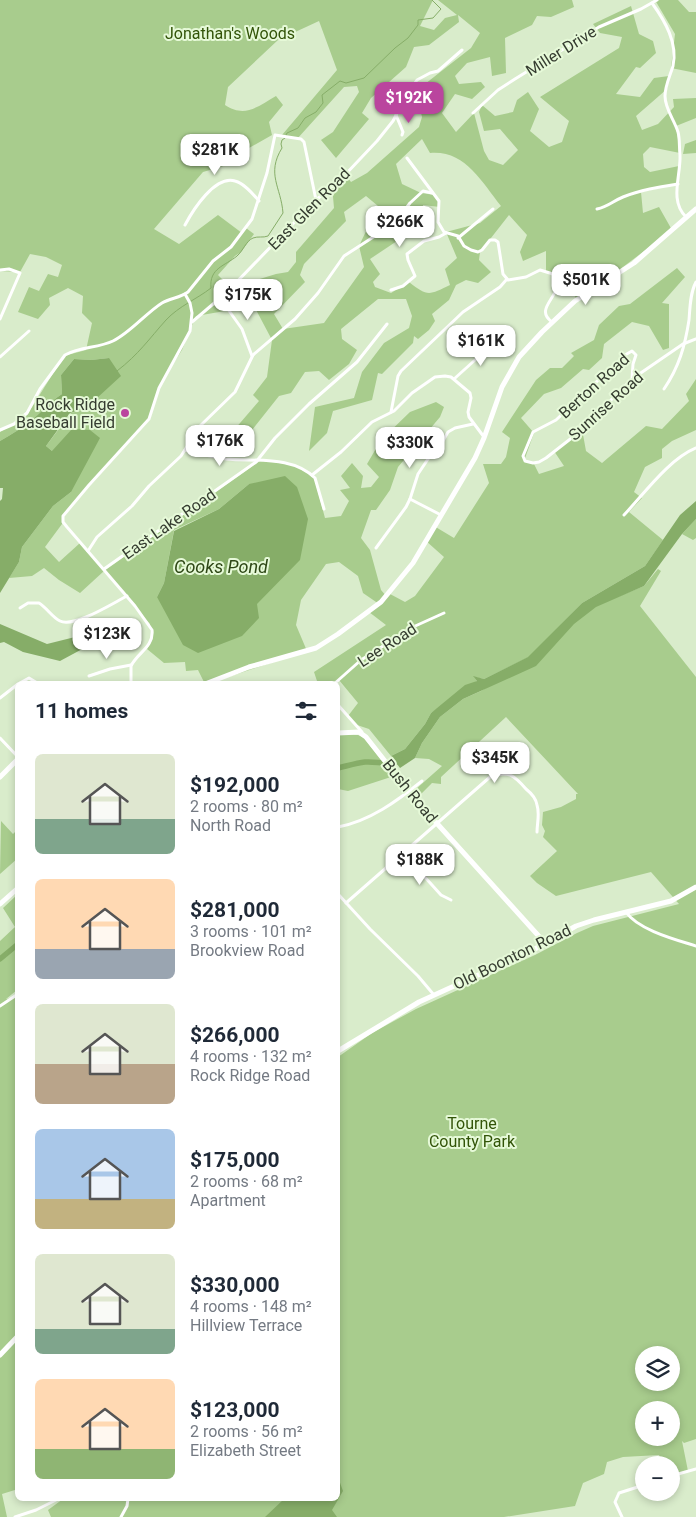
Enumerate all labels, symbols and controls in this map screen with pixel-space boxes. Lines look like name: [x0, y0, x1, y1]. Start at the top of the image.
street label: Miller Drive: [522, 22, 600, 80]
park label: Jonathan's Woods: [165, 24, 295, 43]
pin: $192K: [374, 82, 444, 124]
text: $192K: [386, 88, 432, 107]
pin: $281K: [180, 134, 250, 176]
text: $281K: [192, 140, 238, 159]
street label: East Glen Road: [264, 164, 354, 254]
pin: $266K: [365, 206, 435, 248]
text: $266K: [377, 212, 423, 231]
pin: $501K: [551, 264, 621, 306]
text: $501K: [563, 270, 609, 289]
pin: $175K: [213, 278, 283, 321]
text: $175K: [225, 285, 271, 304]
pin: $161K: [446, 324, 516, 367]
text: $161K: [458, 331, 504, 350]
street label: Berton Road: [555, 350, 633, 422]
street label: Sunrise Road: [565, 368, 647, 444]
place label: Rock Ridge Baseball Field: [16, 395, 115, 432]
marker: Rock Ridge Baseball Field: [119, 407, 131, 419]
pin: $176K: [185, 424, 255, 467]
pin: $330K: [375, 426, 445, 469]
text: $176K: [197, 431, 243, 450]
text: $330K: [387, 433, 433, 452]
street label: East Lake Road: [119, 485, 219, 563]
water label: Cooks Pond: [174, 556, 269, 577]
pin: $123K: [72, 618, 142, 660]
street label: Lee Road: [354, 619, 420, 671]
text: $123K: [84, 624, 130, 643]
icon: filters: [292, 697, 320, 725]
text: 11 homes: [35, 699, 128, 723]
pin: $345K: [460, 742, 530, 784]
text: $345K: [472, 748, 518, 767]
street label: Bush Road: [379, 755, 441, 827]
text: $192,000: [190, 773, 280, 797]
icon: home: [75, 774, 135, 834]
text: 2 rooms · 80 m²: [190, 797, 303, 816]
text: North Road: [190, 816, 271, 835]
pin: $188K: [385, 844, 455, 886]
text: $188K: [397, 850, 443, 869]
text: $281,000: [190, 898, 280, 922]
icon: home: [75, 899, 135, 959]
street label: Old Boonton Road: [450, 920, 574, 994]
text: 3 rooms · 101 m²: [190, 922, 312, 941]
text: Brookview Road: [190, 941, 304, 960]
text: $266,000: [190, 1023, 280, 1047]
icon: home: [75, 1024, 135, 1084]
text: 4 rooms · 132 m²: [190, 1047, 312, 1066]
text: Rock Ridge Road: [190, 1066, 310, 1085]
park label: Tourne County Park: [429, 1114, 516, 1151]
text: $175,000: [190, 1148, 280, 1172]
icon: home: [75, 1149, 135, 1209]
text: 2 rooms · 68 m²: [190, 1172, 303, 1191]
text: Apartment: [190, 1191, 266, 1210]
text: $330,000: [190, 1273, 280, 1297]
icon: home: [75, 1274, 135, 1334]
text: 4 rooms · 148 m²: [190, 1297, 312, 1316]
text: Hillview Terrace: [190, 1316, 302, 1335]
map controls: [635, 1346, 680, 1501]
button: layers: [635, 1346, 680, 1391]
text: $123,000: [190, 1398, 280, 1422]
icon: home: [75, 1399, 135, 1459]
button: +: [635, 1401, 680, 1446]
text: 2 rooms · 56 m²: [190, 1422, 303, 1441]
text: Elizabeth Street: [190, 1441, 301, 1460]
button: −: [635, 1456, 680, 1501]

